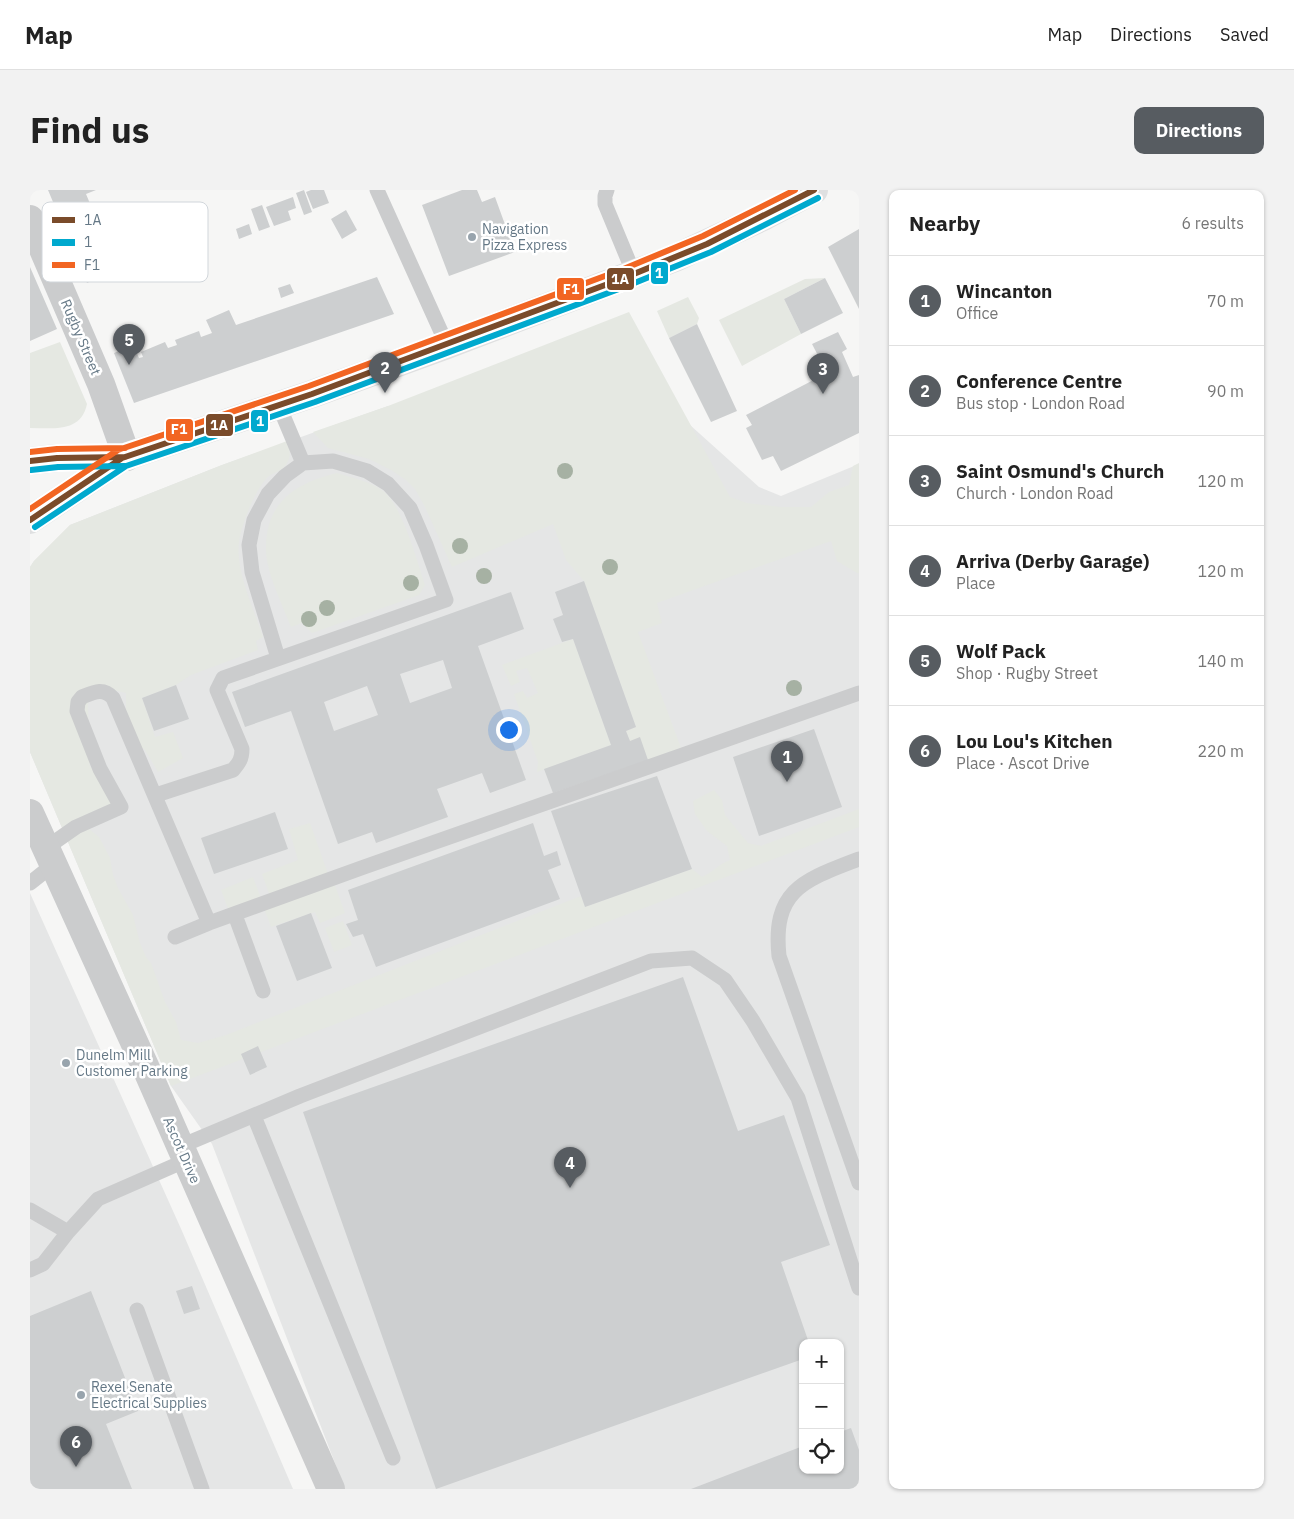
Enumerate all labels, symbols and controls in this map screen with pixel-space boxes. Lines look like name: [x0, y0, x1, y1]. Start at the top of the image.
text: Map: [25, 19, 73, 51]
text: Map: [1047, 23, 1082, 46]
text: Directions: [1110, 23, 1192, 46]
text: Saved: [1220, 23, 1269, 46]
text: Find us: [30, 107, 149, 153]
button: Directions: [1134, 107, 1264, 154]
legend: [42, 202, 208, 282]
text: Nearby: [909, 209, 980, 237]
text: 1A: [84, 211, 101, 229]
text: 6 results: [1181, 213, 1244, 233]
place label: Navigation Pizza Express: [482, 220, 568, 254]
marker: Navigation Pizza Express: [466, 231, 478, 243]
text: 1: [84, 233, 92, 251]
text: F1: [84, 256, 100, 274]
line badge: 1: [650, 261, 669, 285]
text: 1: [655, 264, 664, 282]
line badge: 1A: [606, 267, 635, 291]
text: 1A: [611, 270, 629, 288]
line badge: F1: [556, 277, 585, 301]
text: Wincanton: [956, 279, 1052, 303]
text: F1: [563, 280, 580, 298]
text: 1: [920, 291, 930, 311]
text: 70 m: [1207, 291, 1244, 311]
street label: Rugby Street: [57, 296, 105, 378]
text: Office: [956, 303, 998, 323]
pin: 5: [113, 324, 145, 365]
pin: 2: [369, 352, 401, 393]
pin: 3: [807, 353, 839, 394]
text: Conference Centre: [956, 369, 1122, 393]
text: 2: [920, 381, 930, 401]
text: 90 m: [1207, 381, 1244, 401]
text: Bus stop · London Road: [956, 393, 1125, 413]
line badge: 1: [250, 409, 269, 433]
text: 1: [256, 412, 265, 430]
line badge: 1A: [205, 413, 234, 437]
text: 1A: [210, 416, 228, 434]
line badge: F1: [165, 418, 194, 442]
text: F1: [171, 420, 188, 438]
text: Saint Osmund's Church: [956, 459, 1164, 483]
text: 3: [920, 471, 930, 491]
text: 120 m: [1197, 471, 1244, 491]
text: Church · London Road: [956, 483, 1114, 503]
text: Arriva (Derby Garage): [956, 549, 1149, 573]
text: 4: [920, 561, 930, 581]
text: 120 m: [1197, 561, 1244, 581]
text: Place: [956, 573, 995, 593]
text: Wolf Pack: [956, 639, 1046, 663]
text: 5: [920, 651, 930, 671]
text: 140 m: [1197, 651, 1244, 671]
text: Shop · Rugby Street: [956, 663, 1098, 683]
your location: [496, 717, 522, 743]
text: Lou Lou's Kitchen: [956, 729, 1113, 753]
pin: 1: [771, 741, 803, 782]
text: 6: [920, 741, 930, 761]
text: 220 m: [1197, 741, 1244, 761]
text: Place · Ascot Drive: [956, 753, 1090, 773]
place label: Dunelm Mill Customer Parking: [76, 1046, 188, 1080]
marker: Dunelm Mill Customer Parking: [60, 1057, 72, 1069]
street label: Ascot Drive: [159, 1114, 205, 1187]
pin: 4: [554, 1147, 586, 1188]
map controls: [799, 1339, 844, 1474]
button: +: [799, 1339, 844, 1384]
place label: Rexel Senate Electrical Supplies: [91, 1378, 207, 1412]
button: −: [799, 1384, 844, 1429]
marker: Rexel Senate Electrical Supplies: [75, 1389, 87, 1401]
pin: 6: [60, 1426, 92, 1467]
button: locate: [799, 1429, 844, 1474]

